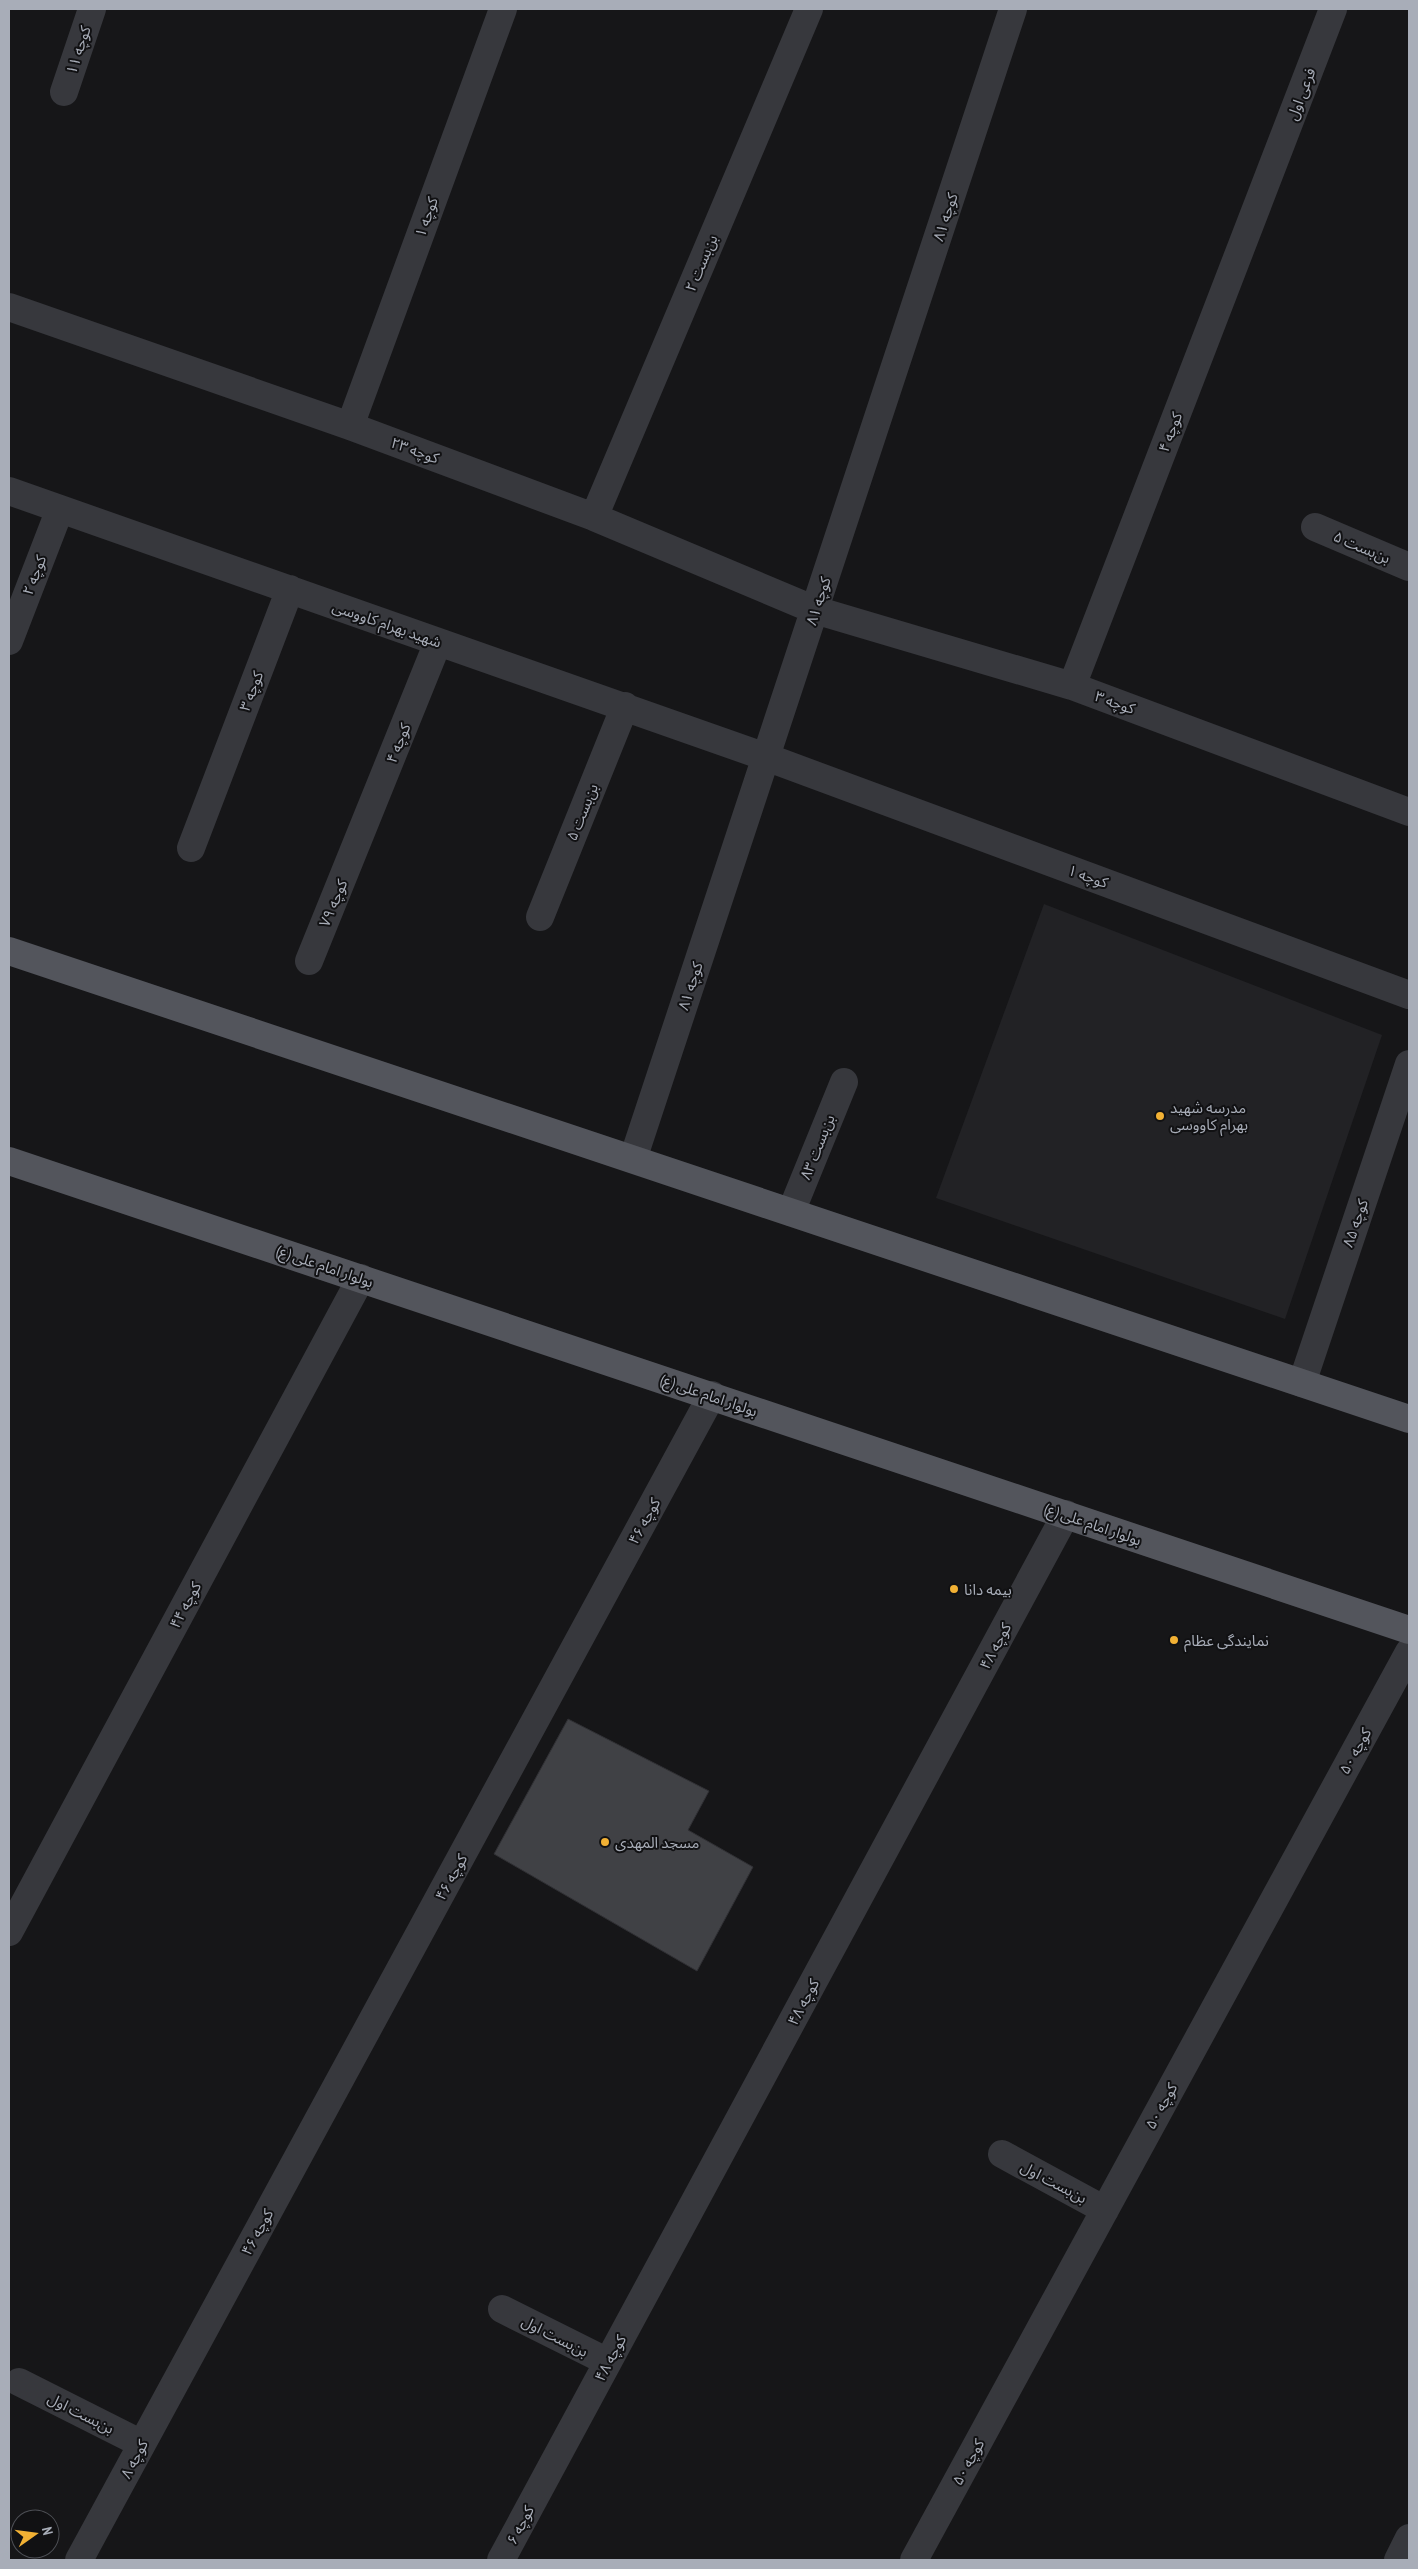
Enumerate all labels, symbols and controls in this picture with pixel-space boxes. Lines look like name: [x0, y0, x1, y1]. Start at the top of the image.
street label: کوچه ۱۱: [61, 23, 96, 77]
street label: فرعی اول: [1282, 65, 1320, 123]
street label: کوچه ۸۱: [928, 190, 963, 244]
street label: کوچه ۱: [410, 194, 443, 240]
street label: بن‌بست ۲: [681, 232, 721, 294]
street label: کوچه ۴: [1154, 409, 1188, 455]
street label: کوچه ۲۳: [388, 433, 442, 469]
street label: بن‌بست ۵: [1331, 527, 1393, 567]
street label: کوچه ۲: [18, 552, 52, 598]
street label: کوچه ۸۱: [801, 574, 836, 628]
street label: شهید بهرام کاووسی: [329, 596, 444, 654]
street label: کوچه ۳: [235, 668, 269, 714]
street label: کوچه ۳: [1092, 686, 1138, 719]
street label: کوچه ۴: [381, 720, 416, 766]
street label: بن‌بست ۵: [562, 781, 602, 843]
street label: کوچه ۱: [1065, 860, 1111, 893]
street label: کوچه ۷۹: [315, 876, 353, 930]
street label: کوچه ۸۱: [673, 959, 708, 1013]
place label: مدرسه شهید بهرام کاووسی: [1170, 1098, 1248, 1136]
marker: مدرسه شهید بهرام کاووسی: [1154, 1110, 1166, 1122]
street label: بن‌بست ۸۳: [795, 1112, 839, 1182]
street label: کوچه ۸۵: [1338, 1196, 1373, 1250]
street label: بولوار امام علی (ع): [273, 1241, 376, 1294]
street label: بولوار امام علی (ع): [657, 1370, 760, 1423]
street label: کوچه ۴۶: [624, 1494, 666, 1548]
street label: بولوار امام علی (ع): [1041, 1499, 1144, 1552]
street label: کوچه ۴۴: [165, 1578, 206, 1632]
place label: بیمه دانا: [964, 1580, 1012, 1599]
marker: بیمه دانا: [948, 1583, 960, 1595]
street label: کوچه ۴۸: [975, 1619, 1016, 1673]
place label: نمایندگی عظام: [1184, 1631, 1269, 1652]
marker: نمایندگی عظام: [1168, 1634, 1180, 1646]
street label: کوچه ۵۰: [1335, 1724, 1377, 1778]
place label: مسجد المهدی: [615, 1833, 699, 1852]
marker: مسجد المهدی: [599, 1836, 611, 1848]
street label: کوچه ۴۶: [431, 1850, 473, 1904]
street label: کوچه ۴۸: [783, 1975, 824, 2029]
street label: کوچه ۵۰: [1141, 2079, 1183, 2133]
street label: بن‌بست اول: [1018, 2157, 1090, 2207]
street label: کوچه ۴۶: [237, 2205, 279, 2259]
street label: بن‌بست اول: [519, 2311, 591, 2361]
street label: کوچه ۴۸: [590, 2331, 631, 2385]
street label: بن‌بست اول: [45, 2388, 117, 2438]
street label: کوچه ۵۰: [948, 2435, 990, 2489]
street label: کوچه ۸: [116, 2436, 153, 2482]
street label: کوچه ۶: [502, 2502, 539, 2548]
north arrow: [10, 2509, 60, 2559]
text: N: [38, 2525, 57, 2537]

